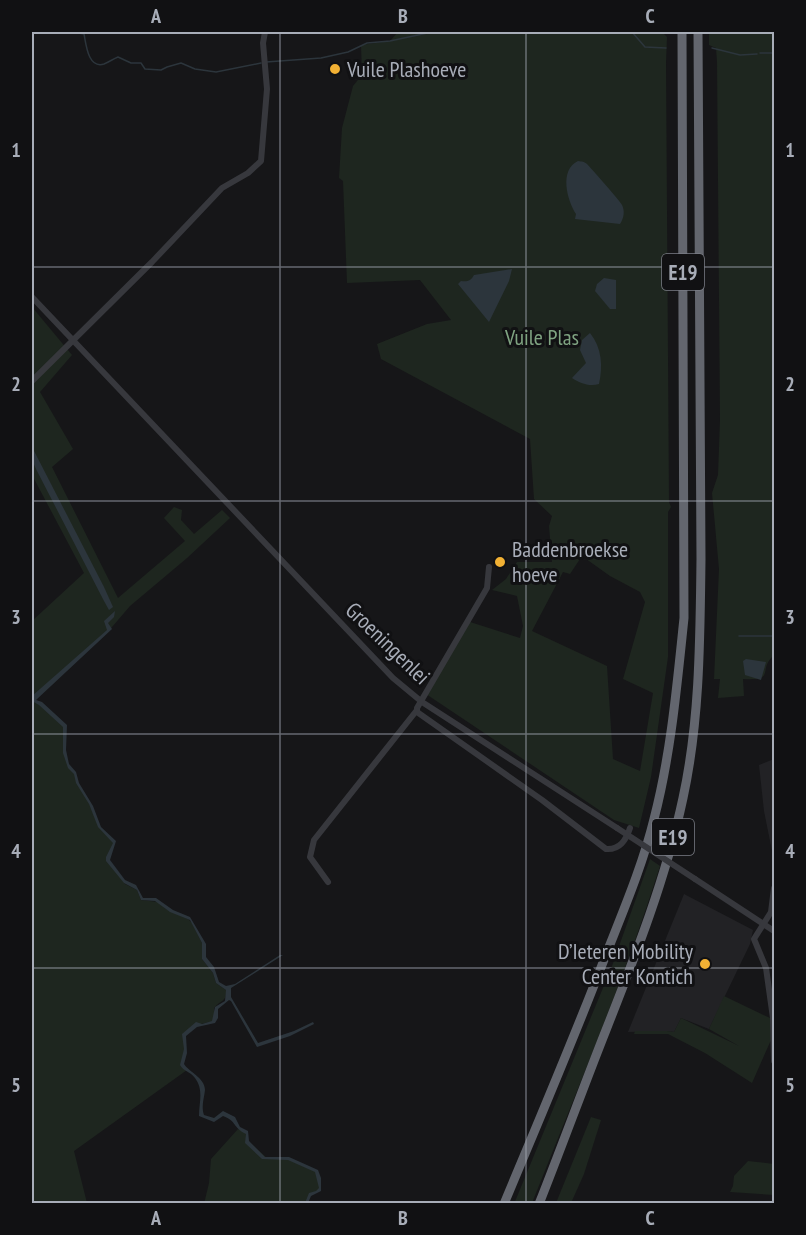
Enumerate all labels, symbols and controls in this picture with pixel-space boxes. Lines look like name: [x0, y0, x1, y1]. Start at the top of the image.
text: A: [150, 3, 162, 29]
text: B: [398, 3, 408, 29]
text: C: [645, 3, 655, 29]
place label: Vuile Plashoeve: [346, 55, 466, 83]
marker: Vuile Plashoeve: [328, 62, 342, 76]
text: 1: [11, 137, 21, 163]
text: 1: [785, 137, 795, 163]
road number: E19: [662, 254, 704, 290]
park label: Vuile Plas: [504, 323, 579, 351]
text: 2: [11, 371, 21, 397]
text: 2: [785, 371, 795, 397]
place label: Baddenbroekse hoeve: [512, 535, 628, 588]
marker: Baddenbroekse hoeve: [493, 555, 507, 569]
street label: Groeningenlei: [340, 596, 436, 690]
text: 3: [11, 604, 21, 630]
text: 3: [785, 604, 795, 630]
road number: E19: [652, 819, 694, 855]
text: 4: [11, 838, 21, 864]
text: 4: [785, 838, 795, 864]
place label: D’Ieteren Mobility Center Kontich: [558, 937, 694, 990]
marker: D’Ieteren Mobility Center Kontich: [698, 957, 712, 971]
text: 5: [11, 1072, 21, 1098]
text: 5: [785, 1072, 795, 1098]
text: A: [150, 1205, 162, 1231]
text: B: [398, 1205, 408, 1231]
text: C: [645, 1205, 655, 1231]

